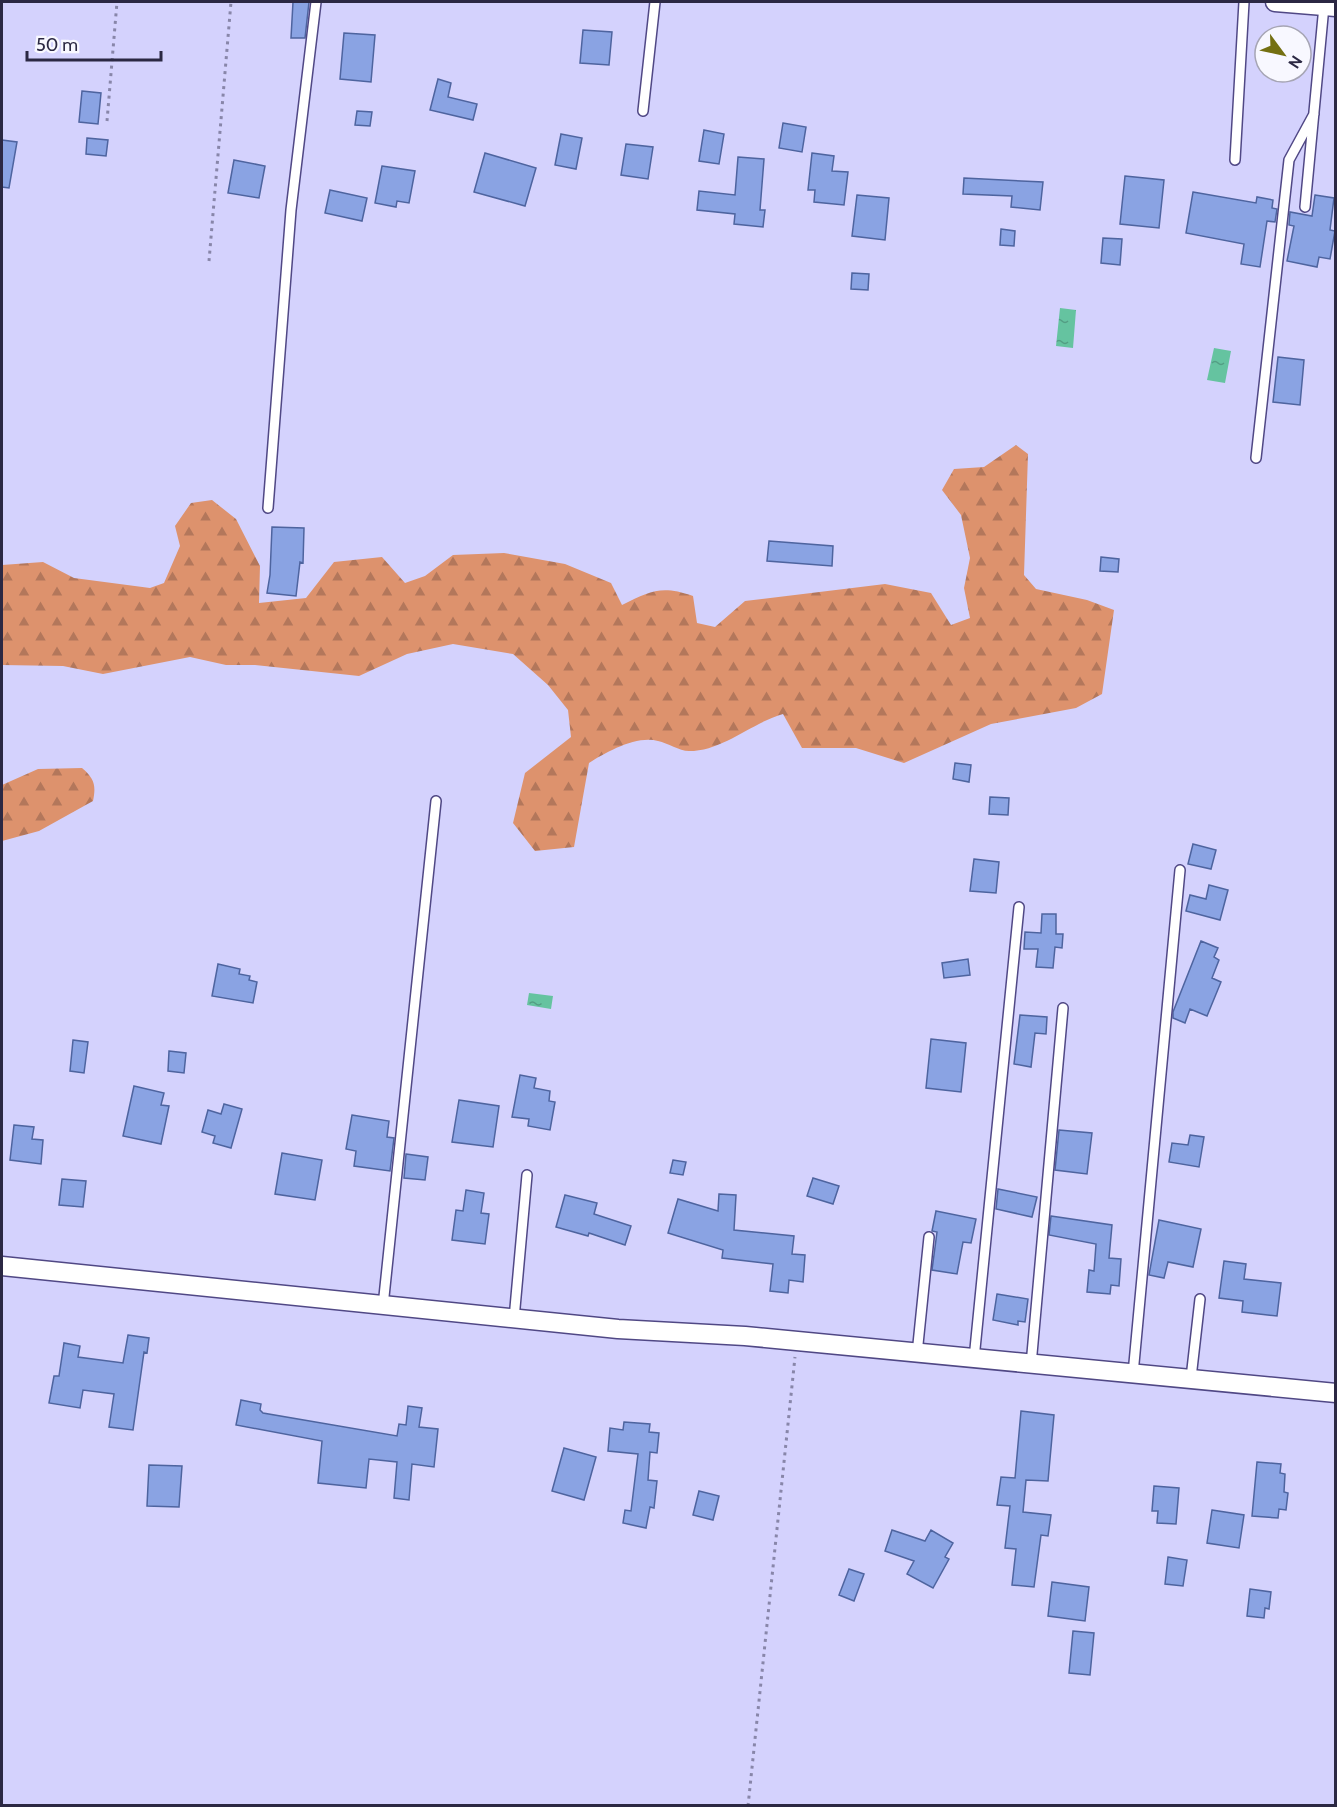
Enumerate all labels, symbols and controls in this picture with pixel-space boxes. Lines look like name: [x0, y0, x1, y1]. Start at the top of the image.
scale bar: [27, 24, 160, 62]
north arrow: [1253, 24, 1313, 84]
text: 50 m: [36, 34, 78, 56]
text: N: [1284, 52, 1306, 72]

